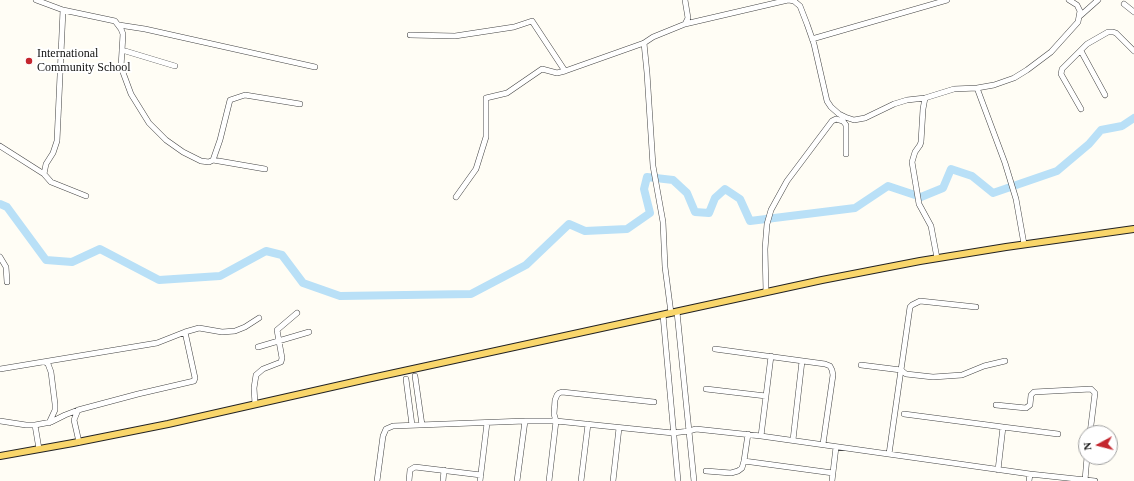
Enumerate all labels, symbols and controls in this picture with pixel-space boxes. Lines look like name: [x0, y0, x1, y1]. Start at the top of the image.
place label: International Community School: [37, 47, 131, 75]
marker: International Community School: [24, 56, 34, 66]
north arrow: [1078, 425, 1118, 465]
text: N: [1081, 442, 1094, 451]

